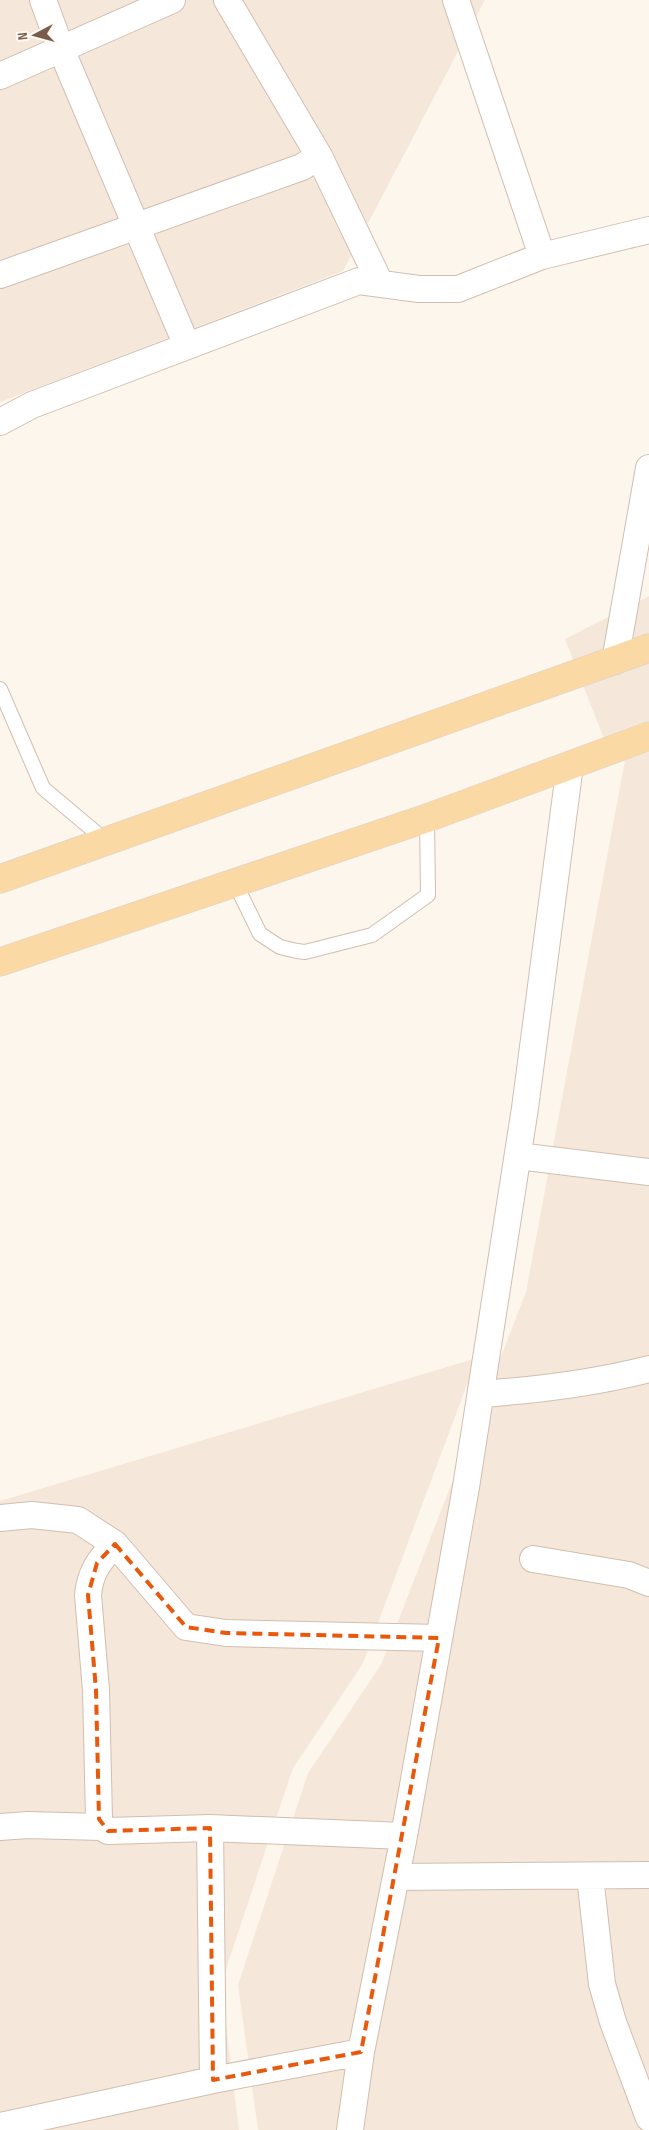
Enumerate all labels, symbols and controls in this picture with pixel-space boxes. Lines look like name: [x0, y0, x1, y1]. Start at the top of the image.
north arrow: [10, 10, 60, 60]
text: N: [14, 32, 31, 41]

